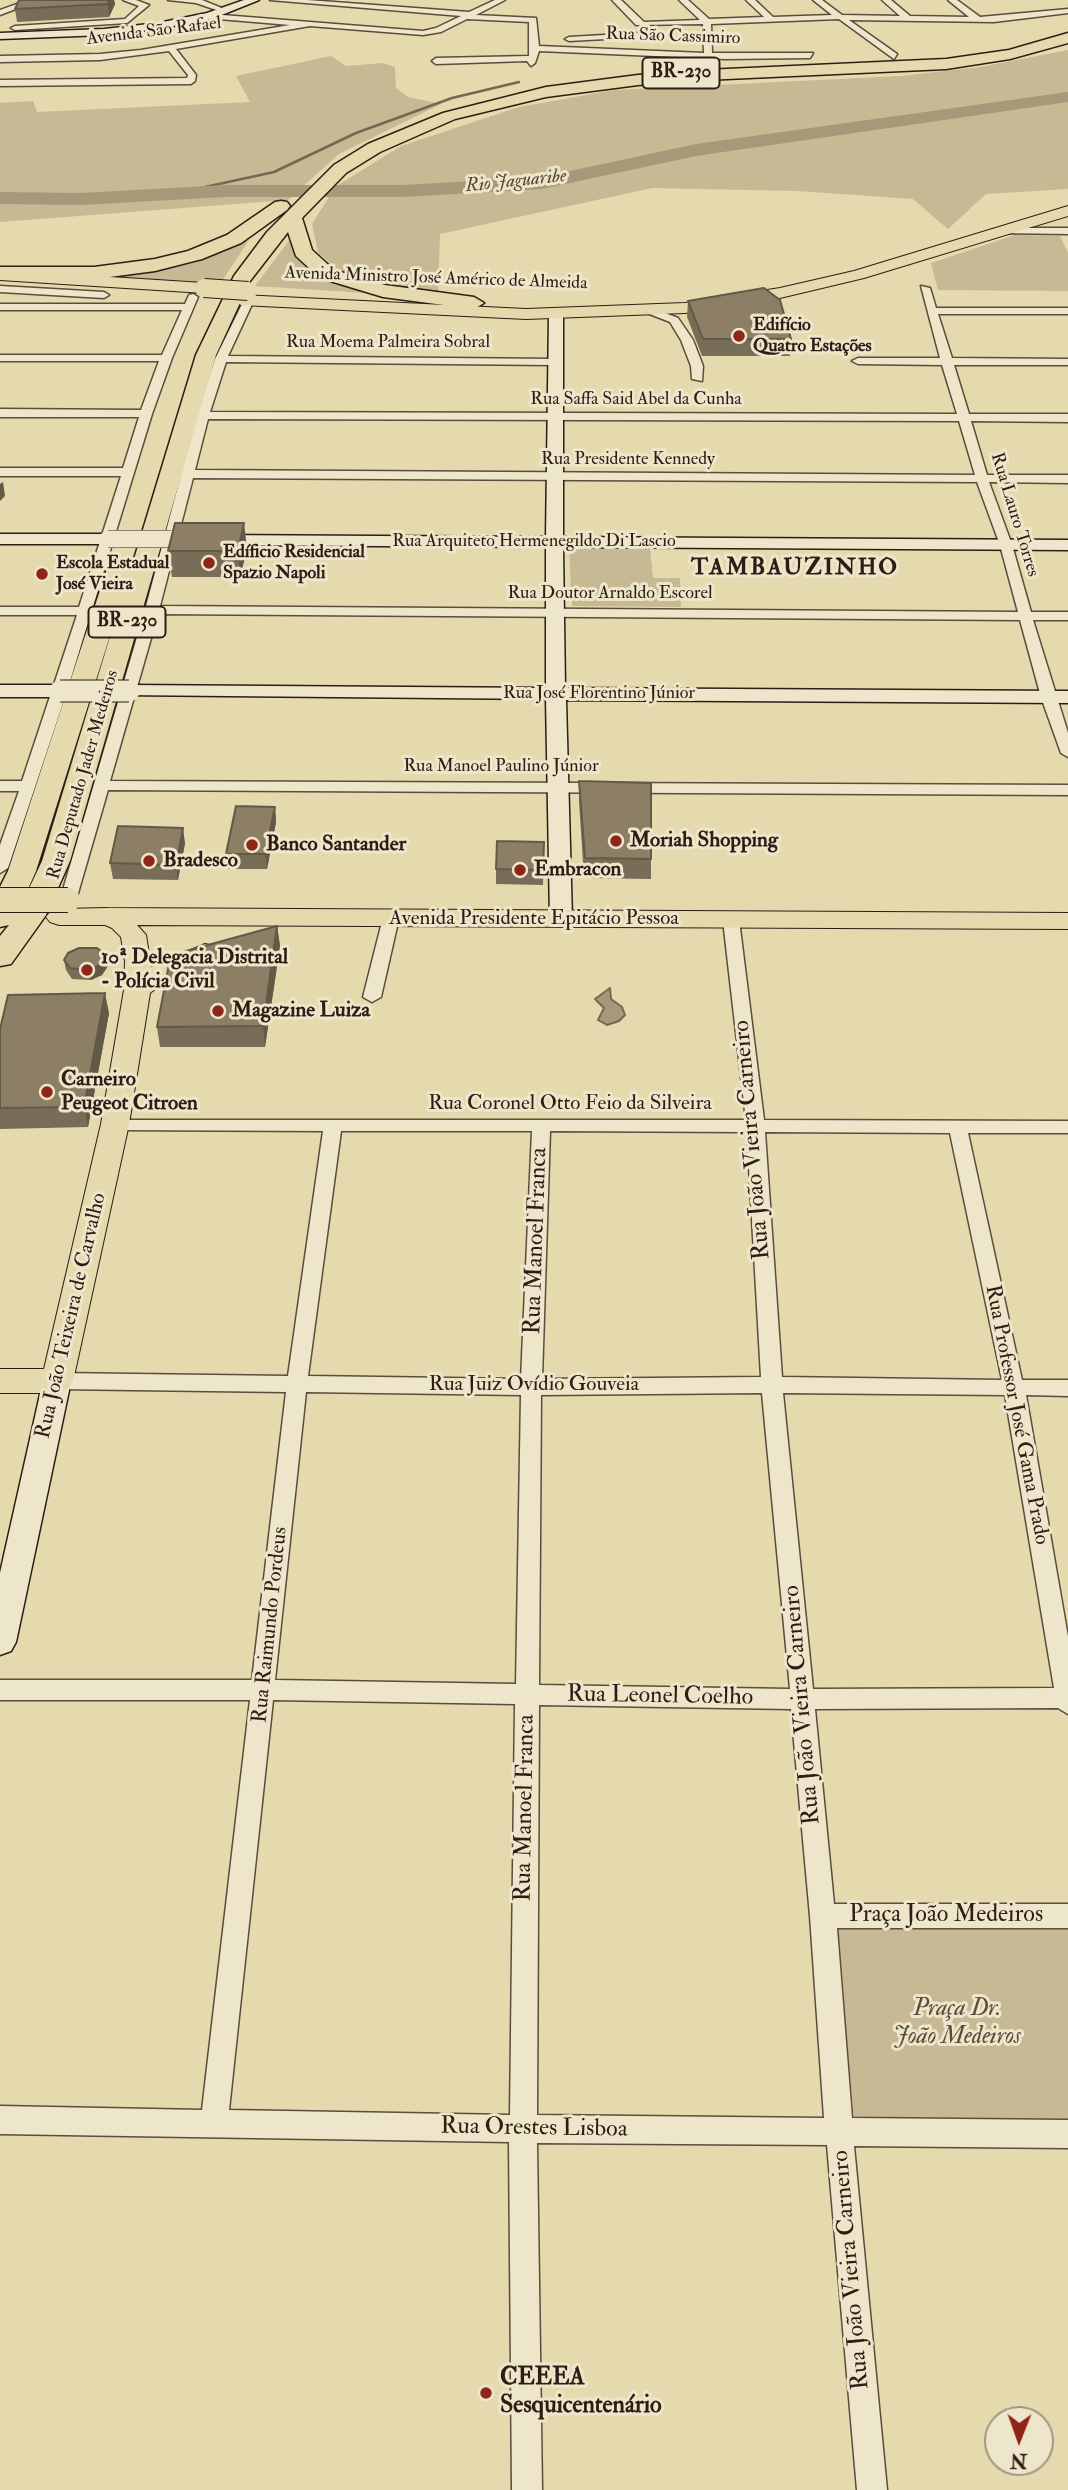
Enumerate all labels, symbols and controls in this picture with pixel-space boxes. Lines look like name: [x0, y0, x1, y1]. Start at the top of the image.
street label: Avenida São Rafael: [85, 13, 223, 51]
street label: Rua São Cassimiro: [605, 24, 741, 50]
road number: BR-230: [642, 58, 720, 88]
water label: Rio Jaguaribe: [464, 165, 568, 199]
street label: Avenida Ministro José Américo de Almeida: [284, 263, 588, 295]
place label: Edifício Quatro Estações: [753, 315, 872, 358]
marker: Edifício Quatro Estações: [731, 328, 747, 344]
street label: Rua Moema Palmeira Sobral: [286, 332, 490, 354]
street label: Rua Saffa Said Abel da Cunha: [530, 389, 742, 411]
street label: Rua Presidente Kennedy: [541, 449, 715, 471]
street label: Rua Lauro Torres: [985, 450, 1043, 580]
street label: Rua Arquiteto Hermenegildo Di Lascio: [392, 531, 676, 553]
place label: Edíficio Residencial Spazio Napoli: [223, 542, 365, 584]
place label: Escola Estadual José Vieira: [56, 553, 169, 596]
marker: Edíficio Residencial Spazio Napoli: [201, 555, 217, 571]
district label: TAMBAUZINHO: [692, 555, 898, 583]
marker: Escola Estadual José Vieira: [34, 566, 50, 582]
street label: Rua Doutor Arnaldo Escorel: [507, 583, 713, 605]
road number: BR-230: [88, 607, 166, 638]
street label: Rua Deputado Jader Medeiros: [44, 668, 124, 882]
street label: Rua José Florentino Júnior: [503, 683, 695, 705]
street label: Rua Manoel Paulino Júnior: [403, 756, 599, 778]
place label: Moriah Shopping: [630, 828, 778, 854]
place label: Banco Santander: [266, 832, 406, 858]
marker: Moriah Shopping: [608, 833, 624, 849]
marker: Banco Santander: [244, 837, 260, 853]
place label: Bradesco: [163, 848, 238, 874]
marker: Bradesco: [141, 853, 157, 869]
place label: Embracon: [534, 857, 621, 883]
marker: Embracon: [512, 862, 528, 878]
street label: Avenida Presidente Epitácio Pessoa: [389, 906, 679, 932]
place label: 10ª Delegacia Distrital - Polícia Civil: [101, 945, 288, 995]
marker: 10ª Delegacia Distrital - Polícia Civil: [79, 962, 95, 978]
place label: Magazine Luiza: [232, 998, 370, 1024]
marker: Magazine Luiza: [210, 1003, 226, 1019]
street label: Rua João Vieira Carneiro: [728, 1019, 778, 1261]
place label: Carneiro Peugeot Citroen: [61, 1067, 198, 1117]
marker: Carneiro Peugeot Citroen: [39, 1084, 55, 1100]
street label: Rua Coronel Otto Feio da Silveira: [428, 1091, 712, 1117]
street label: Rua Manoel Franca: [519, 1147, 555, 1335]
street label: Rua João Teixeira de Carvalho: [31, 1191, 113, 1441]
street label: Rua Professor José Gama Prado: [978, 1283, 1054, 1547]
street label: Rua Juiz Ovídio Gouveia: [429, 1372, 639, 1398]
street label: Rua Raimundo Pordeus: [248, 1526, 294, 1724]
street label: Rua João Vieira Carneiro: [778, 1584, 828, 1826]
street label: Rua Leonel Coelho: [567, 1681, 753, 1713]
street label: Rua Manoel Franca: [510, 1714, 542, 1902]
street label: Praça João Medeiros: [849, 1902, 1043, 1930]
park label: Praça Dr. João Medeiros: [893, 1996, 1021, 2052]
street label: Rua Orestes Lisboa: [440, 2113, 628, 2145]
street label: Rua João Vieira Carneiro: [827, 2149, 877, 2391]
place label: CEEEA Sesquicentenário: [500, 2365, 662, 2421]
marker: CEEEA Sesquicentenário: [478, 2385, 494, 2401]
north arrow: [984, 2406, 1054, 2476]
text: N: [1010, 2448, 1027, 2472]

